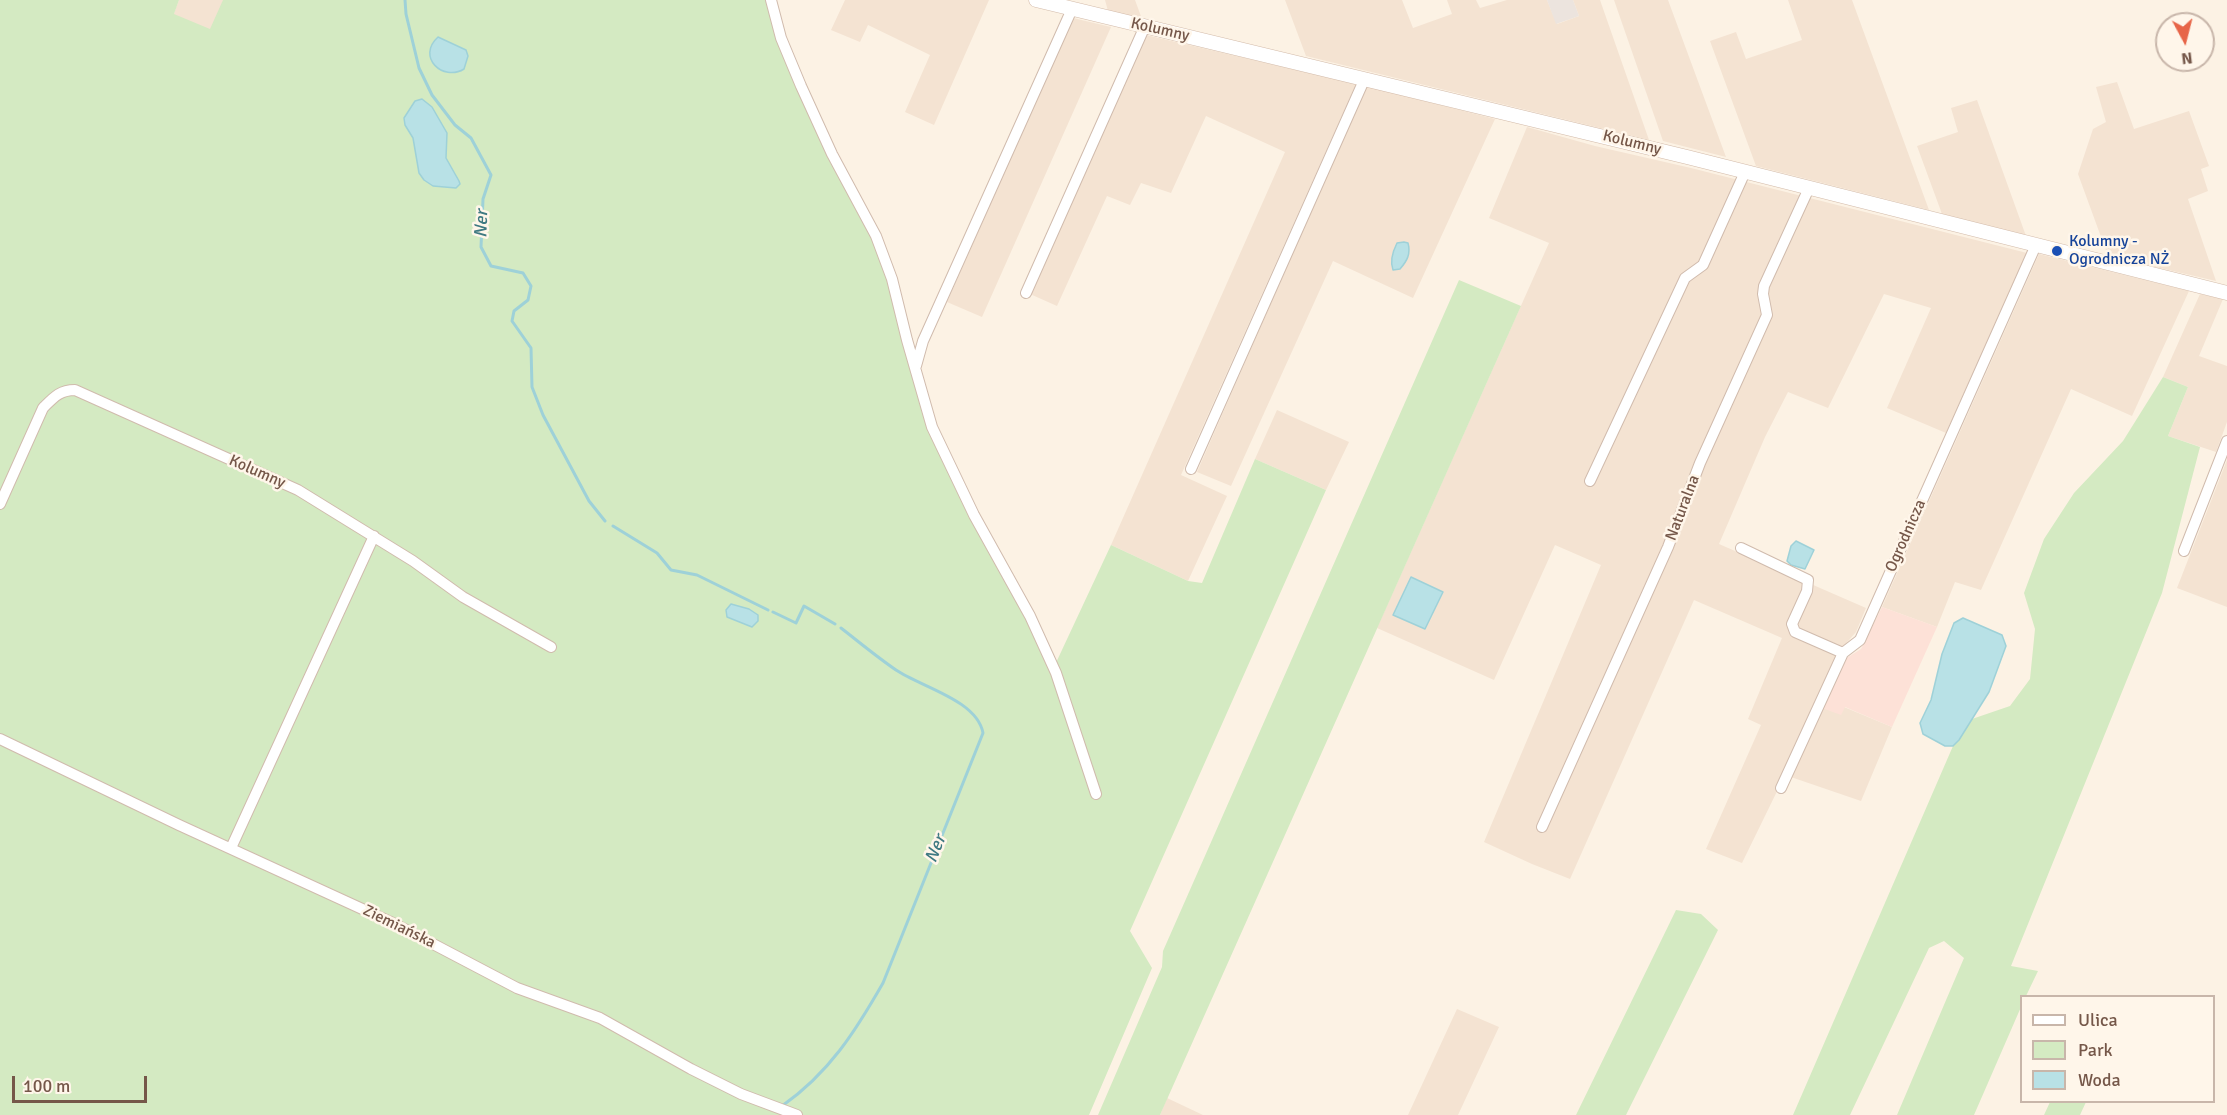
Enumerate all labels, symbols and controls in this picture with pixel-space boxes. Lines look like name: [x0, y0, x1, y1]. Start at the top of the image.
north arrow: [2155, 12, 2215, 72]
street label: Kolumny: [1129, 14, 1191, 46]
text: N: [2180, 47, 2194, 68]
street label: Kolumny: [1601, 126, 1663, 160]
water label: Ner: [471, 210, 493, 238]
place label: Kolumny - Ogrodnicza NŻ: [2069, 232, 2170, 270]
marker: Kolumny - Ogrodnicza NŻ: [2050, 244, 2064, 258]
street label: Kolumny: [226, 451, 288, 493]
street label: Naturalna: [1662, 473, 1704, 543]
street label: Ogrodnicza: [1882, 497, 1930, 575]
water label: Ner: [921, 832, 951, 866]
street label: Ziemiańska: [360, 901, 438, 953]
legend: [2020, 995, 2215, 1103]
text: Ulica: [2078, 1009, 2118, 1031]
text: Park: [2078, 1039, 2113, 1061]
scale bar: [15, 1064, 150, 1102]
text: Woda: [2078, 1069, 2121, 1091]
text: 100 m: [23, 1075, 70, 1097]

